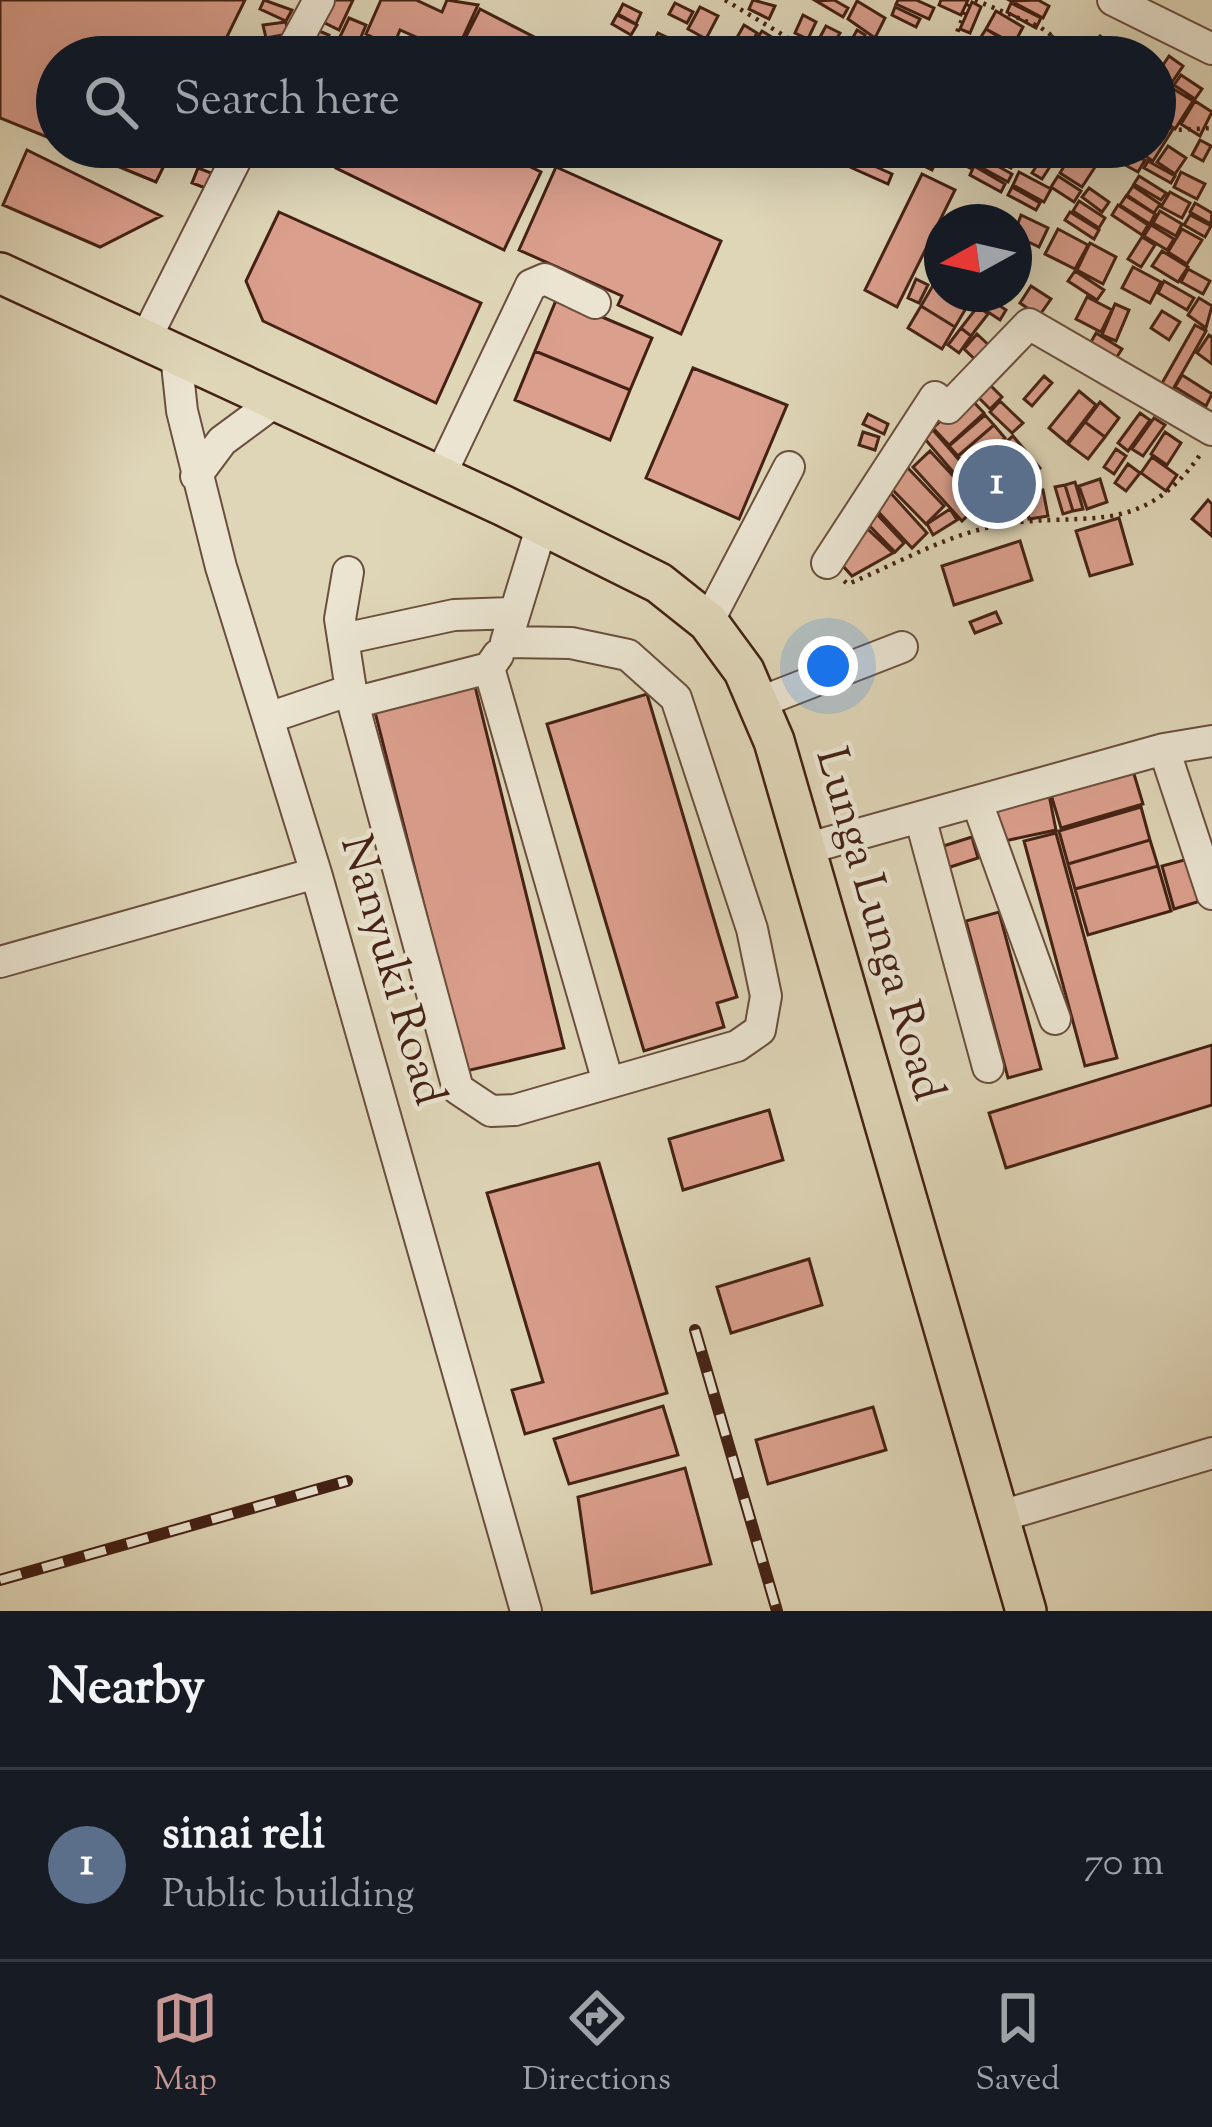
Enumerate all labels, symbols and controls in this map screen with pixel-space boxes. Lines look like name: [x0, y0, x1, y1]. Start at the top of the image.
search box: [36, 36, 1176, 168]
icon: search: [78, 69, 144, 135]
text: Search here: [174, 70, 400, 135]
north arrow: [924, 204, 1032, 312]
pin: 1: [958, 439, 1036, 529]
your location: [798, 636, 858, 696]
street label: Lunga Lunga Road: [796, 741, 958, 1109]
street label: Nanyuki Road: [320, 828, 460, 1114]
text: Nearby: [48, 1653, 205, 1726]
text: sinai reli: [162, 1804, 325, 1869]
text: 1: [80, 1837, 94, 1893]
text: 70 m: [1084, 1837, 1164, 1893]
text: Public building: [162, 1869, 415, 1925]
tab: Map: [152, 1985, 218, 2105]
tab: Directions: [522, 1985, 671, 2105]
tab: Saved: [975, 1985, 1060, 2105]

